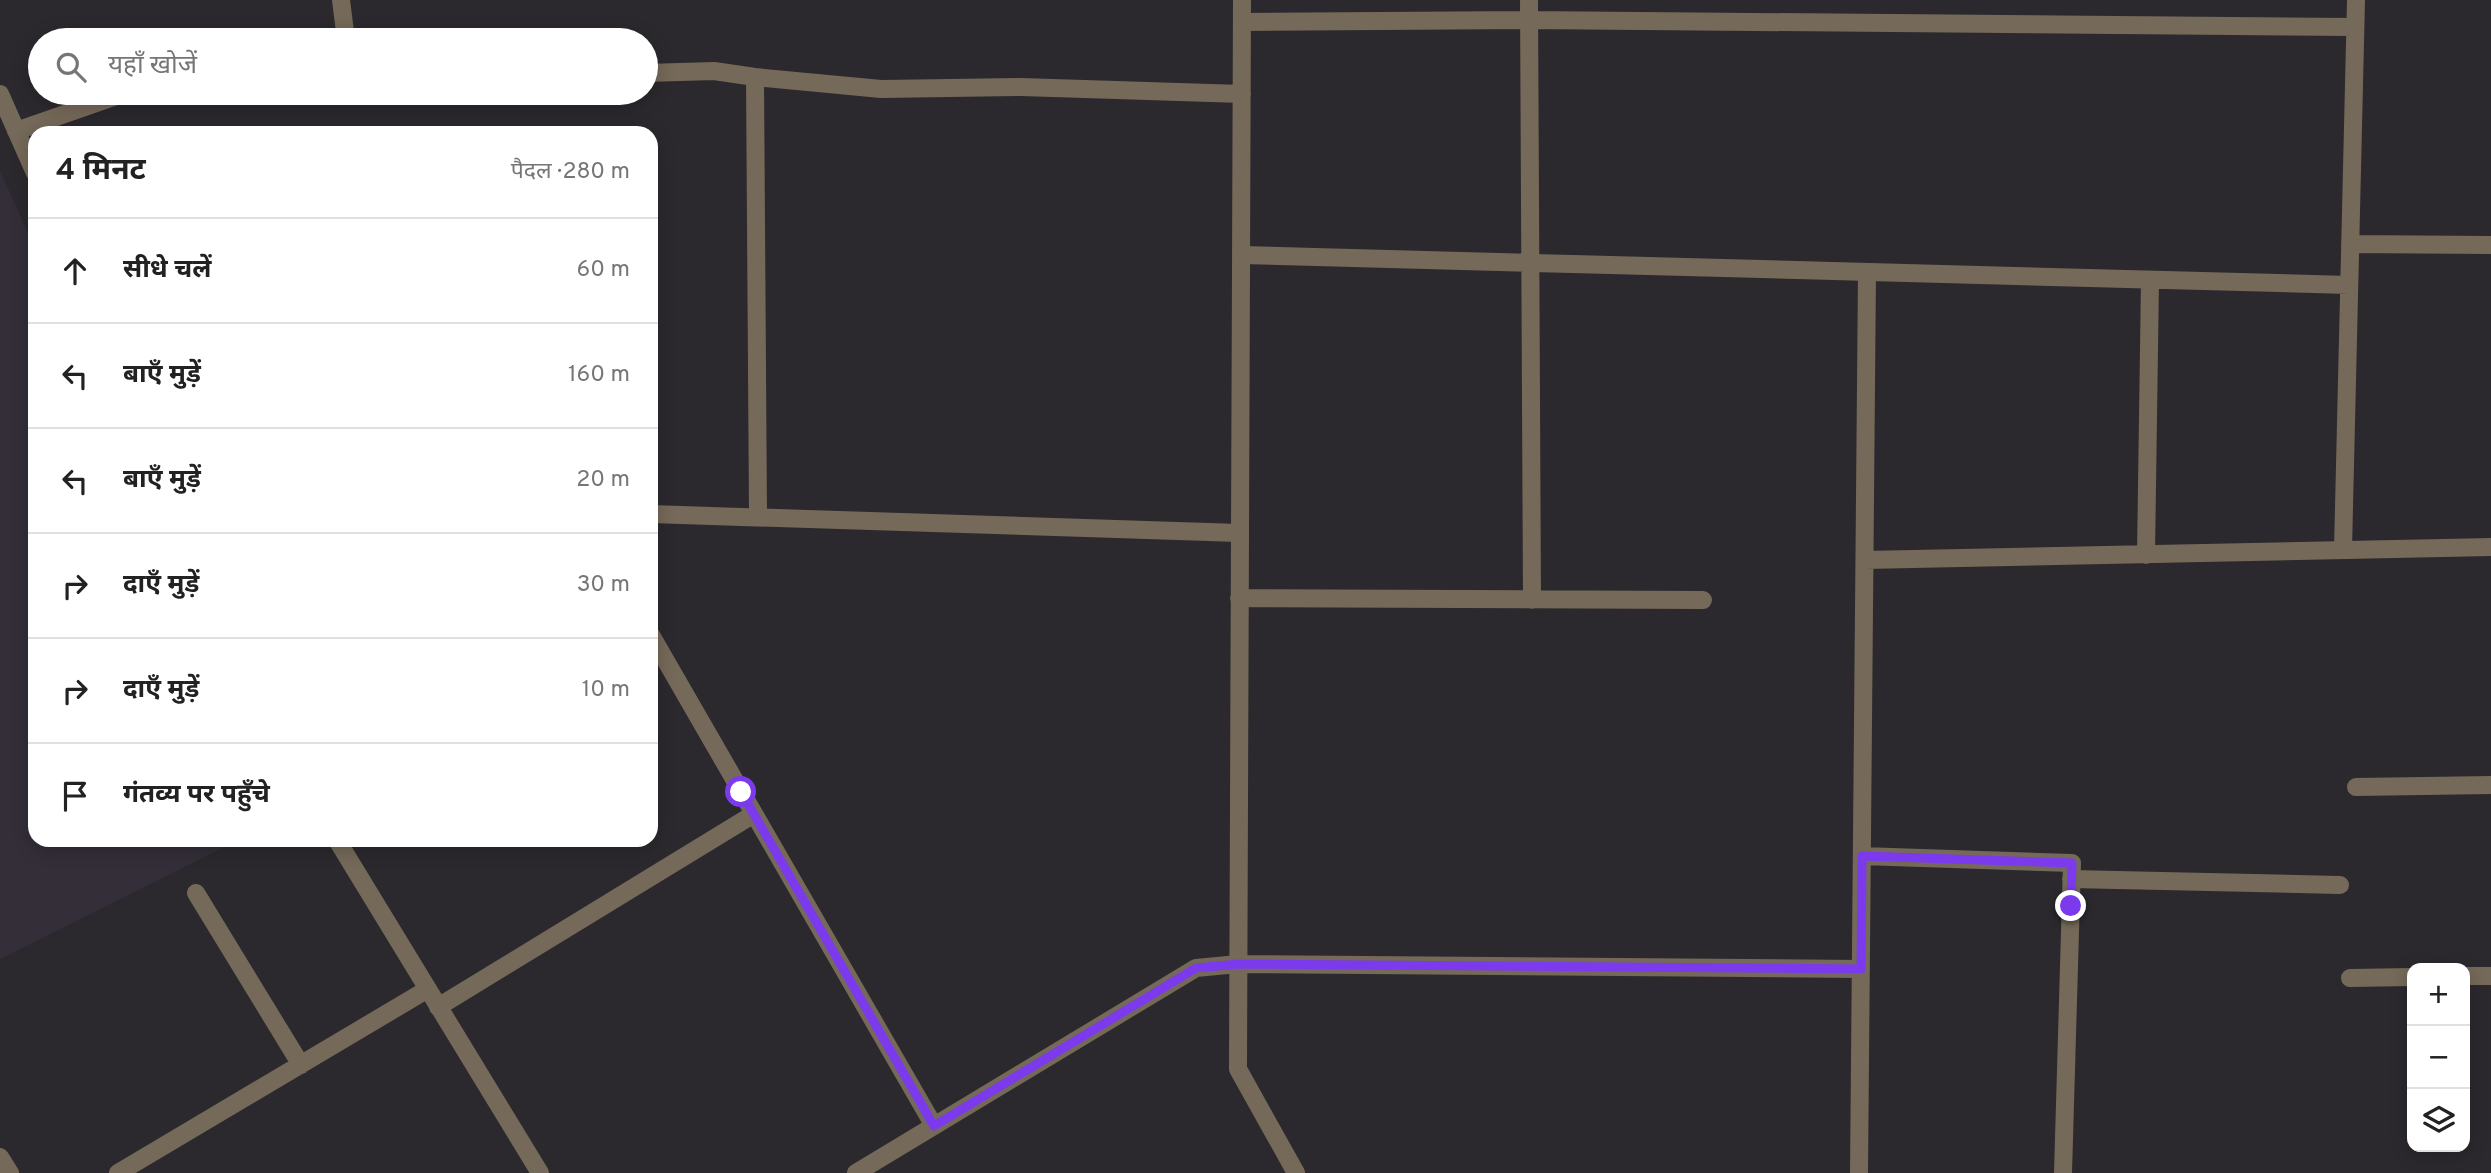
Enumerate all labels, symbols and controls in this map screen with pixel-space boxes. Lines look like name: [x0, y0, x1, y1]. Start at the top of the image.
search box: [28, 28, 658, 105]
icon: search: [52, 48, 90, 86]
text: यहाँ खोजें: [108, 50, 197, 83]
text: 4 मिनट: [56, 153, 146, 190]
text: पैदल · 280 m: [511, 158, 630, 187]
icon: ahead: [56, 252, 94, 290]
text: सीधे चलें: [123, 254, 211, 287]
text: 60 m: [577, 256, 630, 285]
icon: left: [56, 357, 94, 395]
text: बाएँ मुड़ें: [123, 359, 201, 392]
text: 160 m: [568, 361, 630, 390]
icon: left: [56, 462, 94, 500]
text: बाएँ मुड़ें: [123, 464, 201, 497]
text: 20 m: [576, 466, 630, 495]
icon: right: [56, 567, 94, 605]
text: दाएँ मुड़ें: [123, 569, 199, 602]
text: 30 m: [577, 571, 630, 600]
icon: right: [56, 672, 94, 710]
text: दाएँ मुड़ें: [123, 674, 199, 707]
text: 10 m: [582, 676, 630, 705]
route start: [725, 776, 756, 807]
icon: arrive: [56, 777, 94, 815]
text: गंतव्य पर पहुँचे: [123, 779, 270, 812]
route end: [2055, 890, 2086, 921]
map controls: [2407, 963, 2470, 1152]
button: +: [2407, 963, 2470, 1026]
button: −: [2407, 1026, 2470, 1089]
button: layers: [2407, 1089, 2470, 1152]

